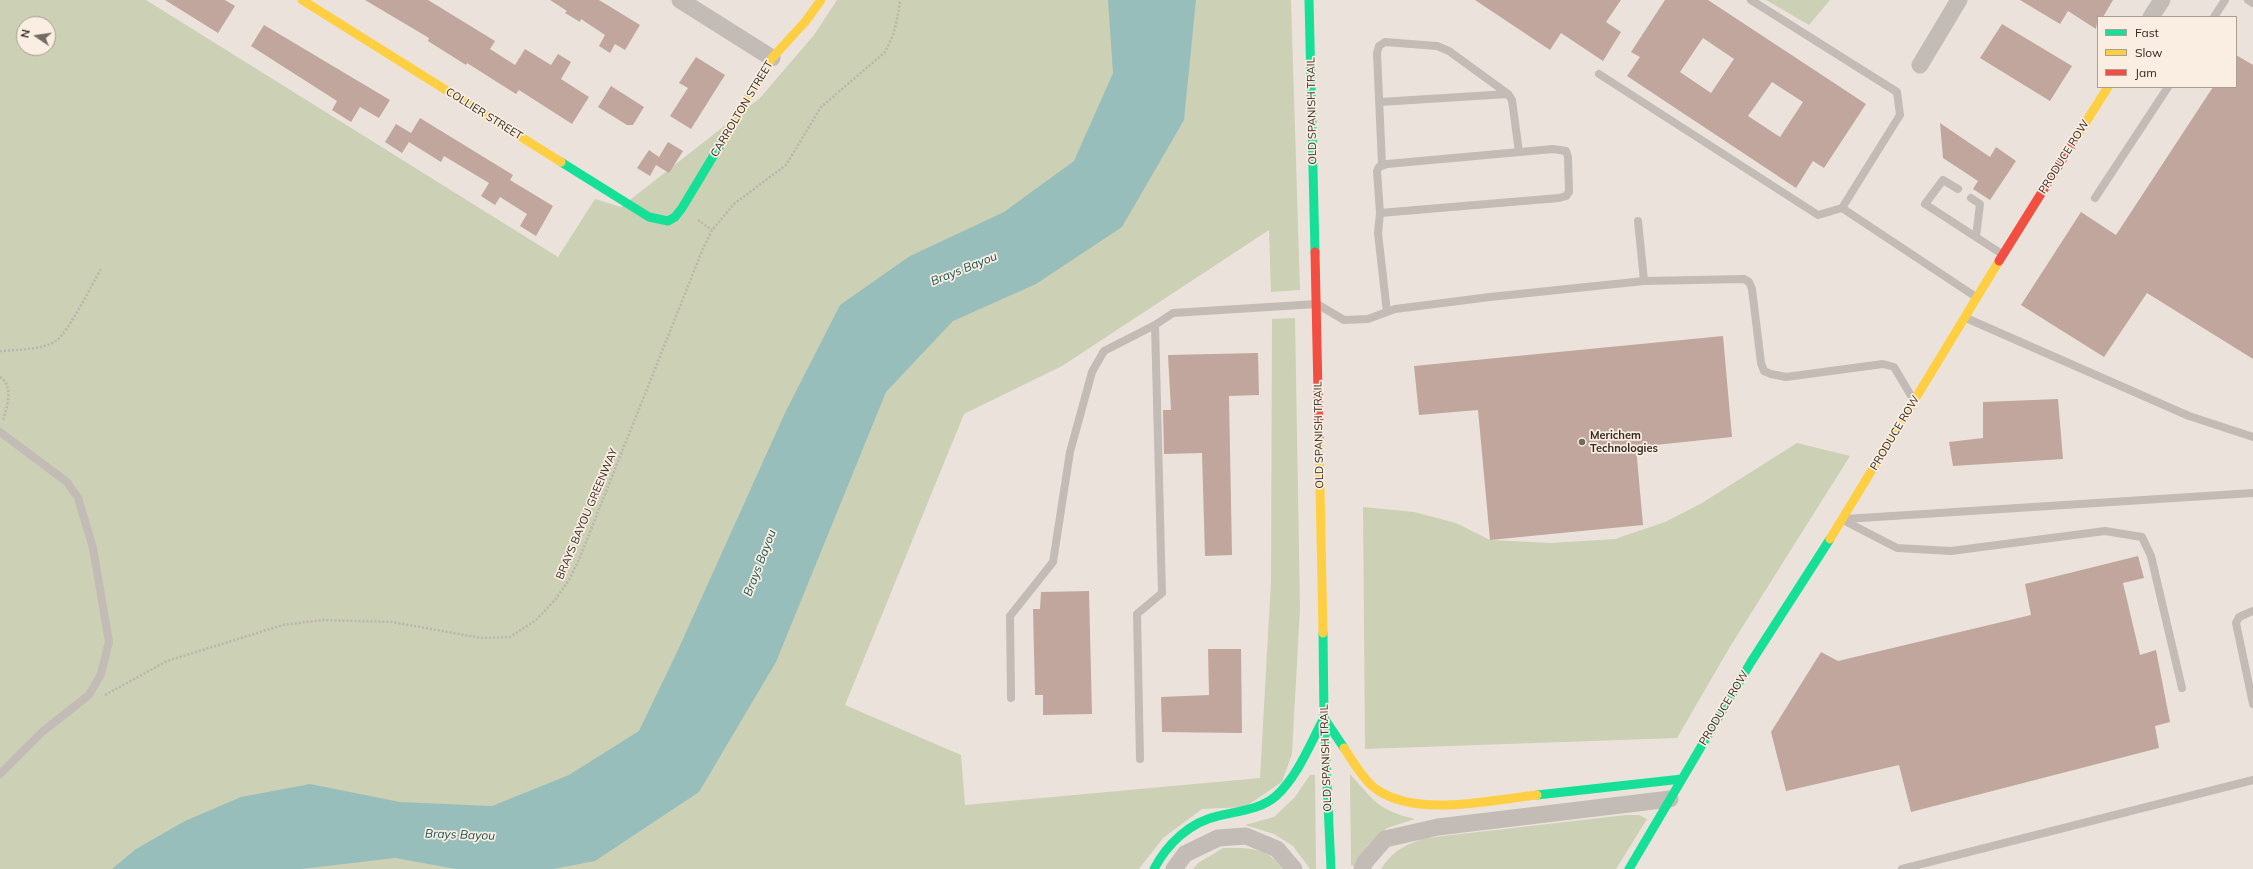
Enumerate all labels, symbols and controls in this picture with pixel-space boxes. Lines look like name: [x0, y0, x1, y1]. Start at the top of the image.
north arrow: [16, 16, 56, 56]
legend: [2097, 16, 2237, 88]
text: Fast: [2135, 25, 2159, 40]
text: N: [18, 28, 33, 39]
text: Slow: [2135, 45, 2163, 60]
street label: OLD SPANISH TRAIL: [1304, 57, 1320, 165]
street label: CARROLTON STREET: [708, 59, 776, 159]
text: Jam: [2135, 65, 2157, 80]
street label: COLLIER STREET: [443, 85, 525, 143]
street label: PRODUCE ROW: [2036, 118, 2092, 196]
water label: Brays Bayou: [929, 249, 999, 289]
street label: OLD SPANISH TRAIL: [1311, 381, 1327, 489]
street label: PRODUCE ROW: [1868, 393, 1922, 473]
place label: Merichem Technologies: [1590, 429, 1658, 455]
marker: Merichem Technologies: [1577, 437, 1587, 447]
street label: BRAYS BAYOU GREENWAY: [553, 446, 621, 582]
water label: Brays Bayou: [741, 528, 779, 598]
street label: PRODUCE ROW: [1697, 668, 1751, 748]
street label: OLD SPANISH TRAIL: [1318, 704, 1334, 812]
water label: Brays Bayou: [425, 827, 495, 843]

